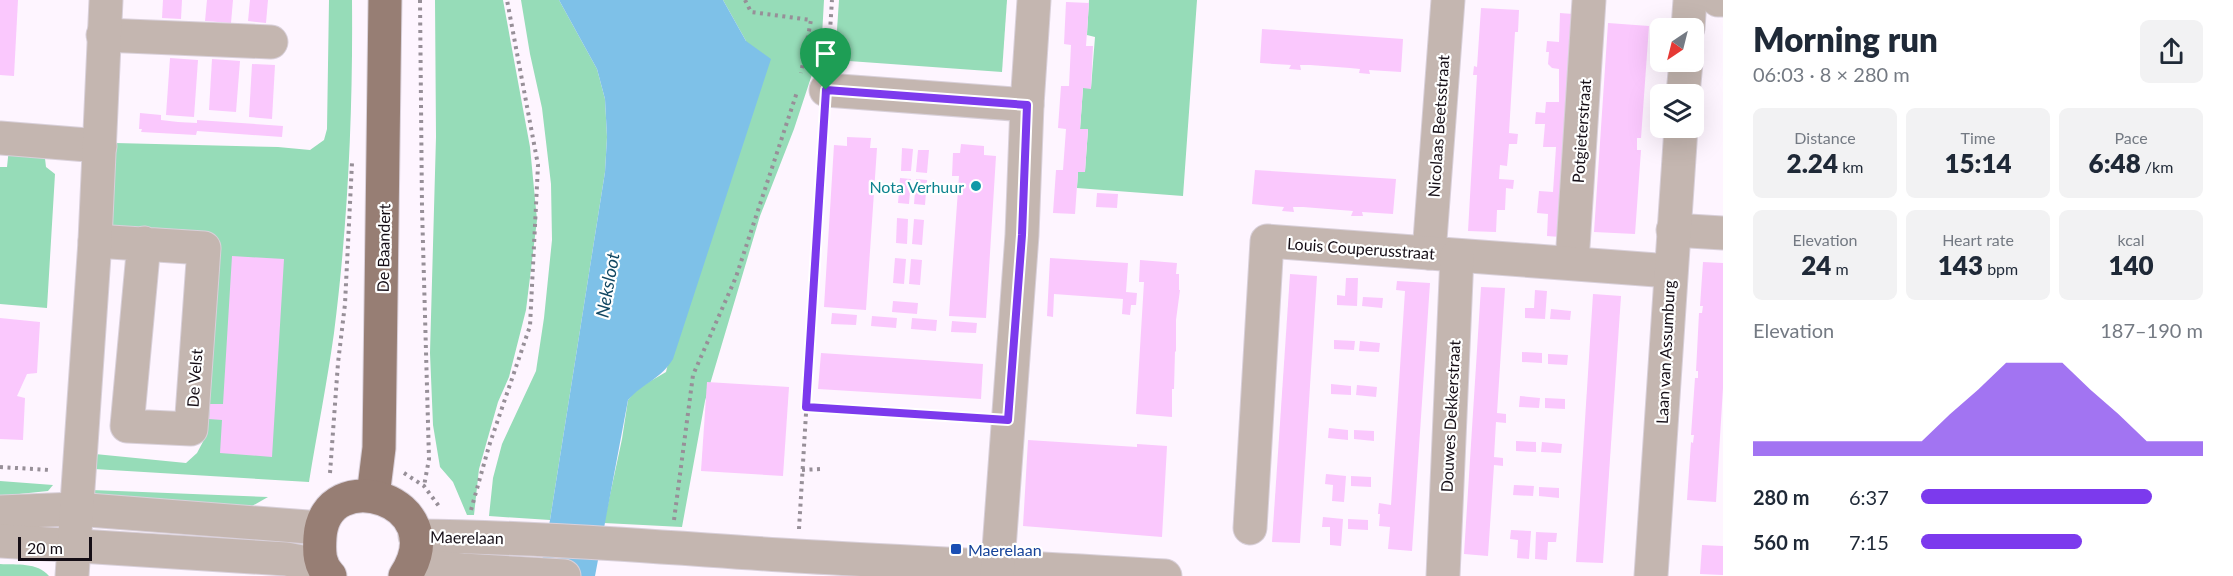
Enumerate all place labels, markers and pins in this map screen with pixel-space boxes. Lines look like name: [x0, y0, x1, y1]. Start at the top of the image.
pin: [800, 28, 851, 90]
place label: Nota Verhuur: [869, 177, 964, 196]
marker: Nota Verhuur: [969, 179, 983, 193]
place label: Maerelaan: [968, 540, 1042, 559]
marker: Maerelaan: [949, 542, 963, 556]

